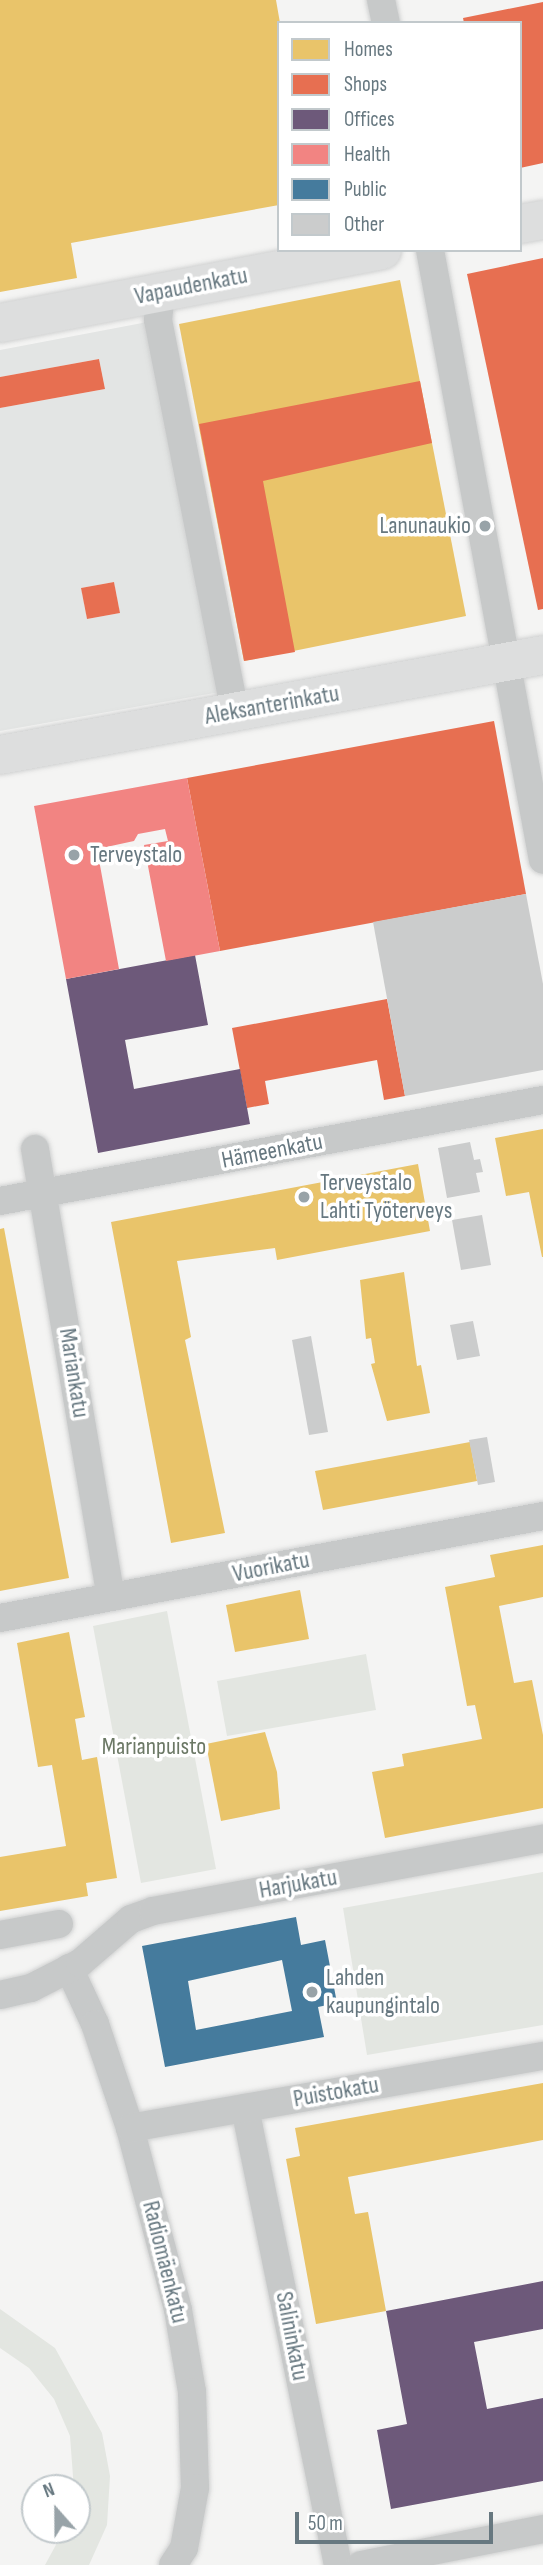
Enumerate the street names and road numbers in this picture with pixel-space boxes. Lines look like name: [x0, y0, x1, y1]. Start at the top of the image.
street label: Vapaudenkatu: [132, 261, 250, 311]
street label: Aleksanterinkatu: [203, 679, 341, 731]
street label: Hämeenkatu: [219, 1127, 325, 1175]
street label: Mariankatu: [53, 1326, 95, 1420]
street label: Vuorikatu: [230, 1545, 312, 1589]
street label: Harjukatu: [257, 1863, 339, 1905]
street label: Puistokatu: [291, 2070, 381, 2114]
street label: Radiomäenkatu: [136, 2198, 194, 2326]
street label: Salininkatu: [269, 2289, 315, 2383]

